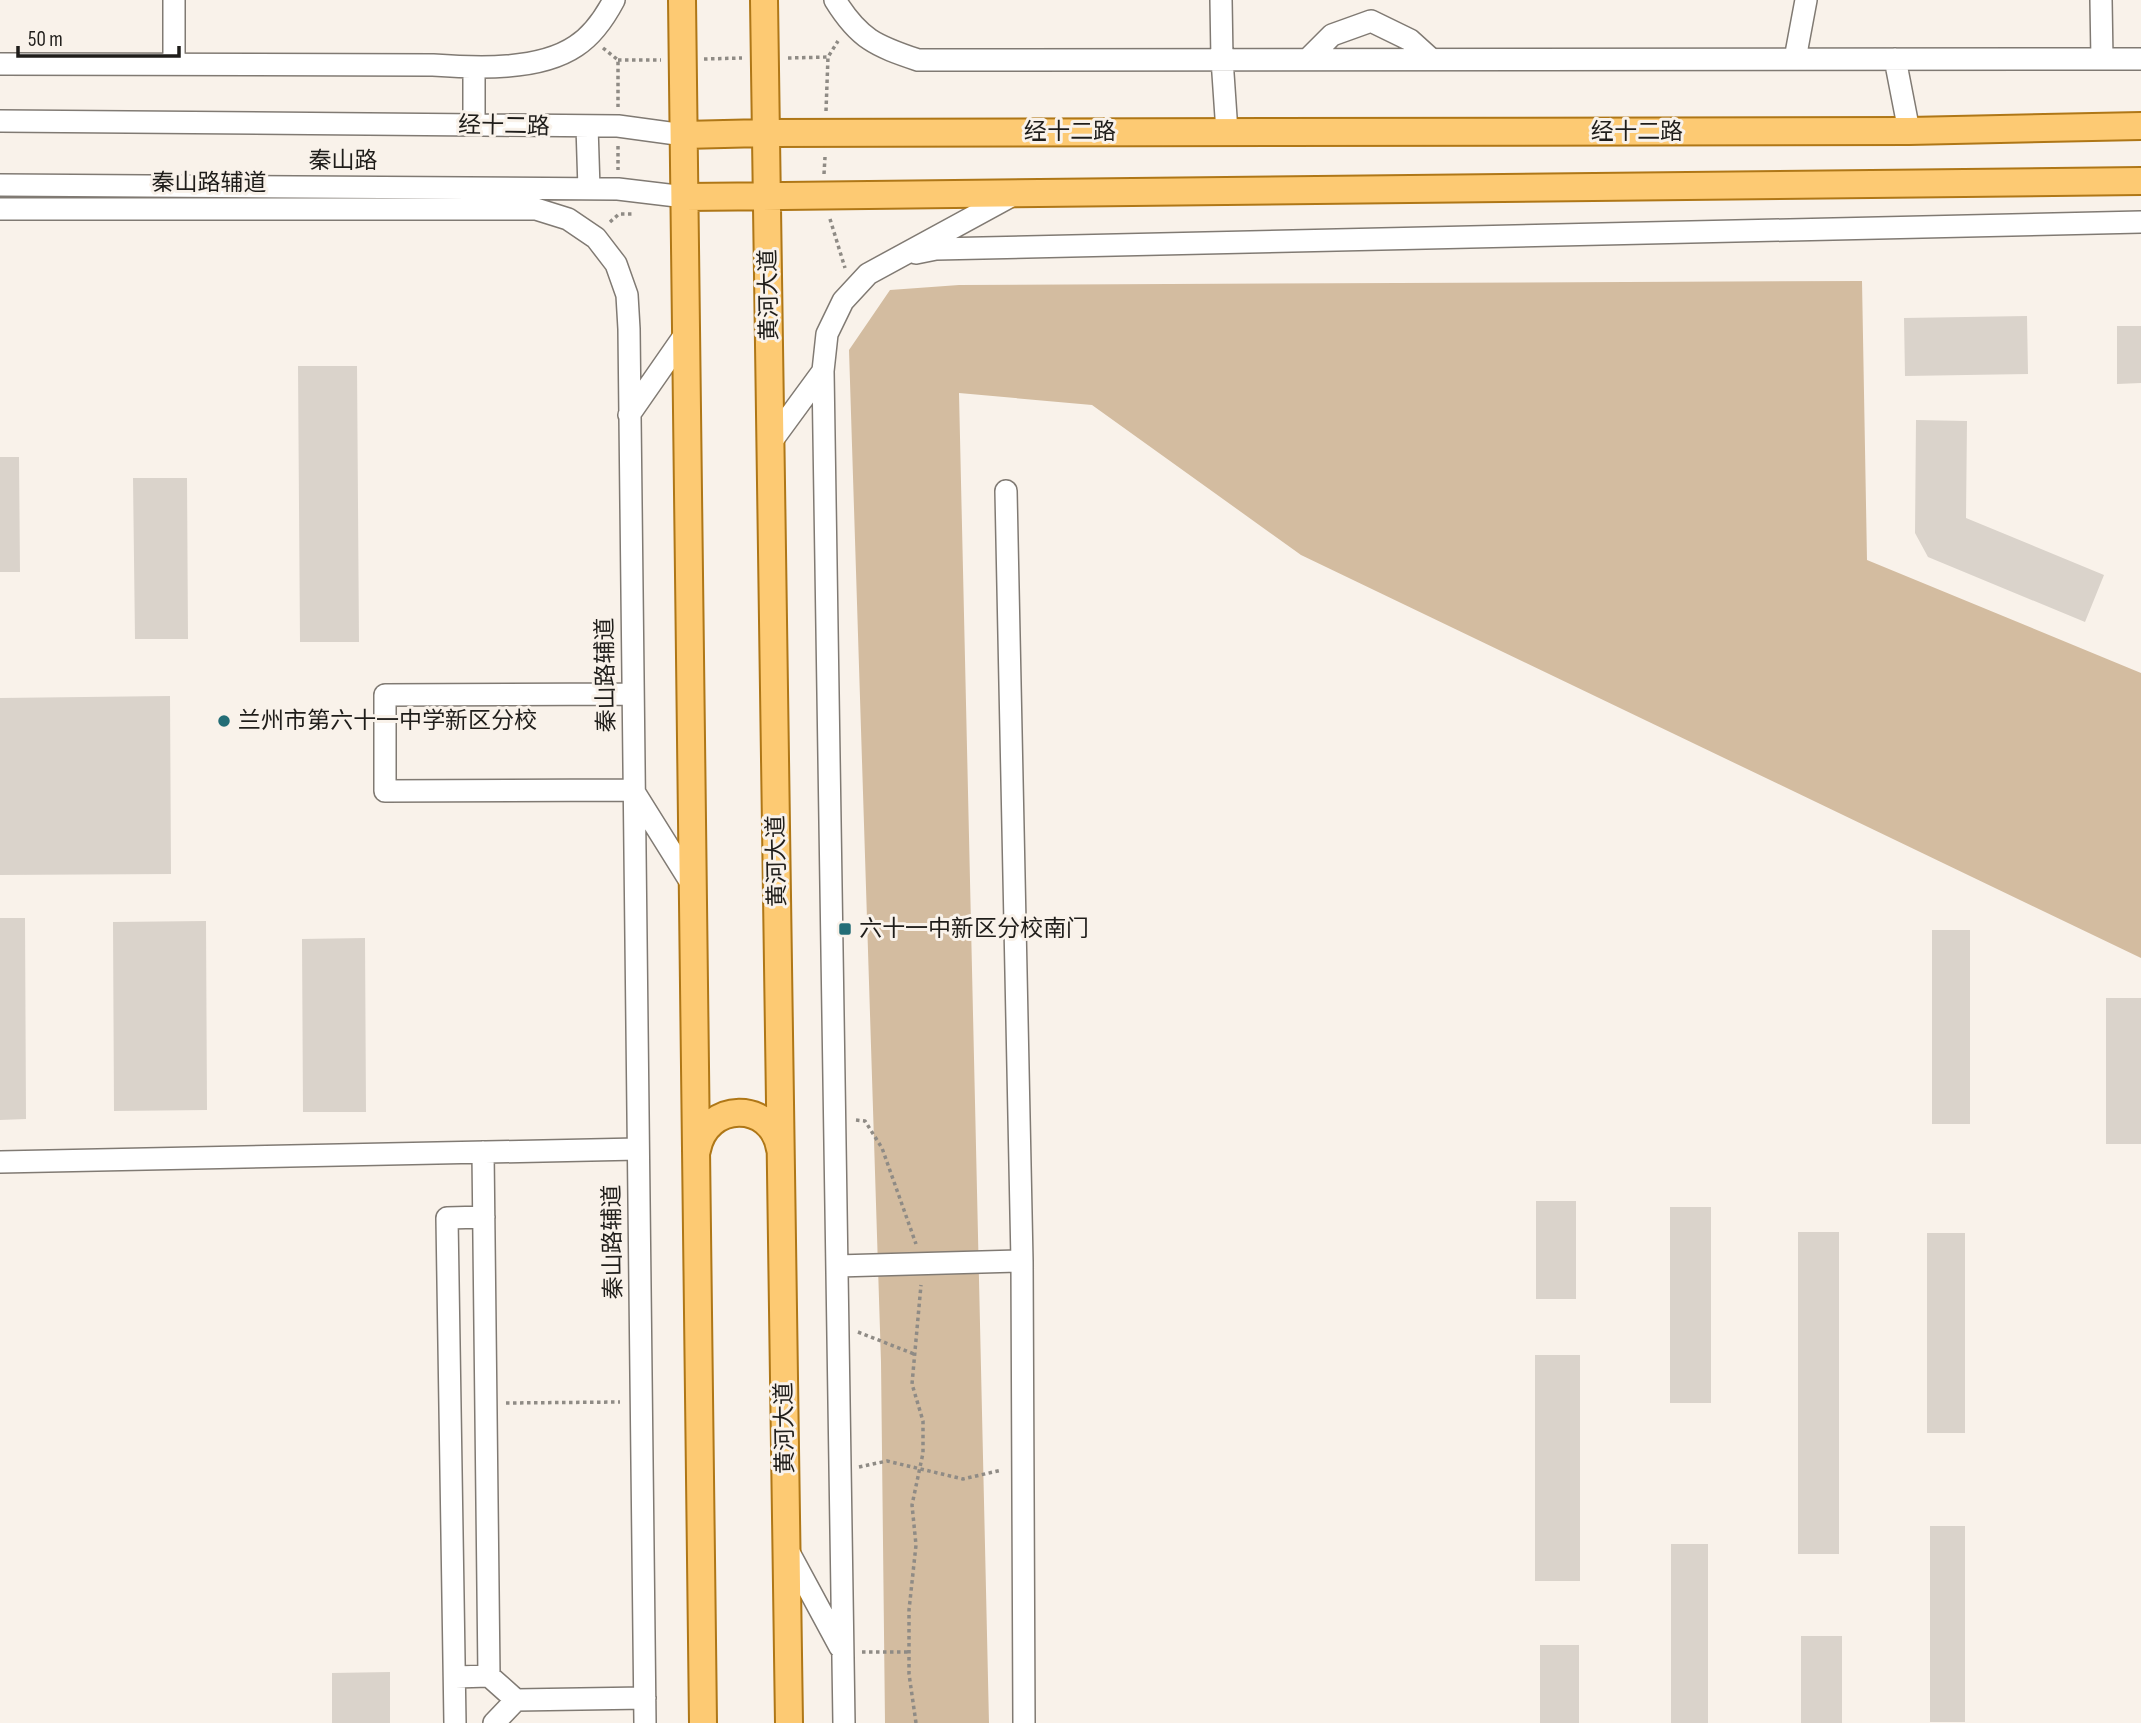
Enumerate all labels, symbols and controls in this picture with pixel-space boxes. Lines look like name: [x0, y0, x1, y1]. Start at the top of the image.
scale bar: [18, 14, 178, 58]
text: 50 m: [28, 27, 63, 52]
street label: 经十二路: [458, 111, 550, 141]
street label: 经十二路: [1024, 118, 1116, 146]
street label: 经十二路: [1591, 118, 1683, 146]
street label: 秦山路: [309, 147, 378, 175]
street label: 秦山路辅道: [152, 169, 267, 197]
street label: 黄河大道: [754, 249, 784, 341]
street label: 秦山路辅道: [591, 617, 621, 733]
place label: 兰州市第六十一中学新区分校: [238, 707, 537, 735]
marker: 兰州市第六十一中学新区分校: [216, 713, 232, 729]
street label: 黄河大道: [762, 815, 792, 907]
place label: 六十一中新区分校南门: [859, 915, 1089, 943]
marker: 六十一中新区分校南门: [837, 921, 853, 937]
street label: 秦山路辅道: [598, 1184, 628, 1300]
street label: 黄河大道: [770, 1382, 800, 1474]

